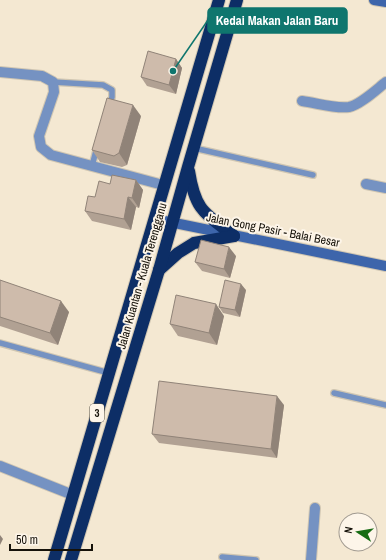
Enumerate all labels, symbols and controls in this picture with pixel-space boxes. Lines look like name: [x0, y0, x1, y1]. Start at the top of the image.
callout: Kedai Makan Jalan Baru: [208, 8, 347, 33]
text: Kedai Makan Jalan Baru: [216, 12, 338, 29]
street label: Jalan Kuantan - Kuala Terengganu: [113, 201, 171, 351]
street label: Jalan Gong Pasir - Balai Besar: [205, 209, 342, 251]
road number: 3: [90, 404, 104, 422]
north arrow: [338, 512, 378, 552]
text: N: [341, 525, 356, 535]
scale bar: [10, 526, 92, 552]
text: 50 m: [16, 532, 38, 548]

